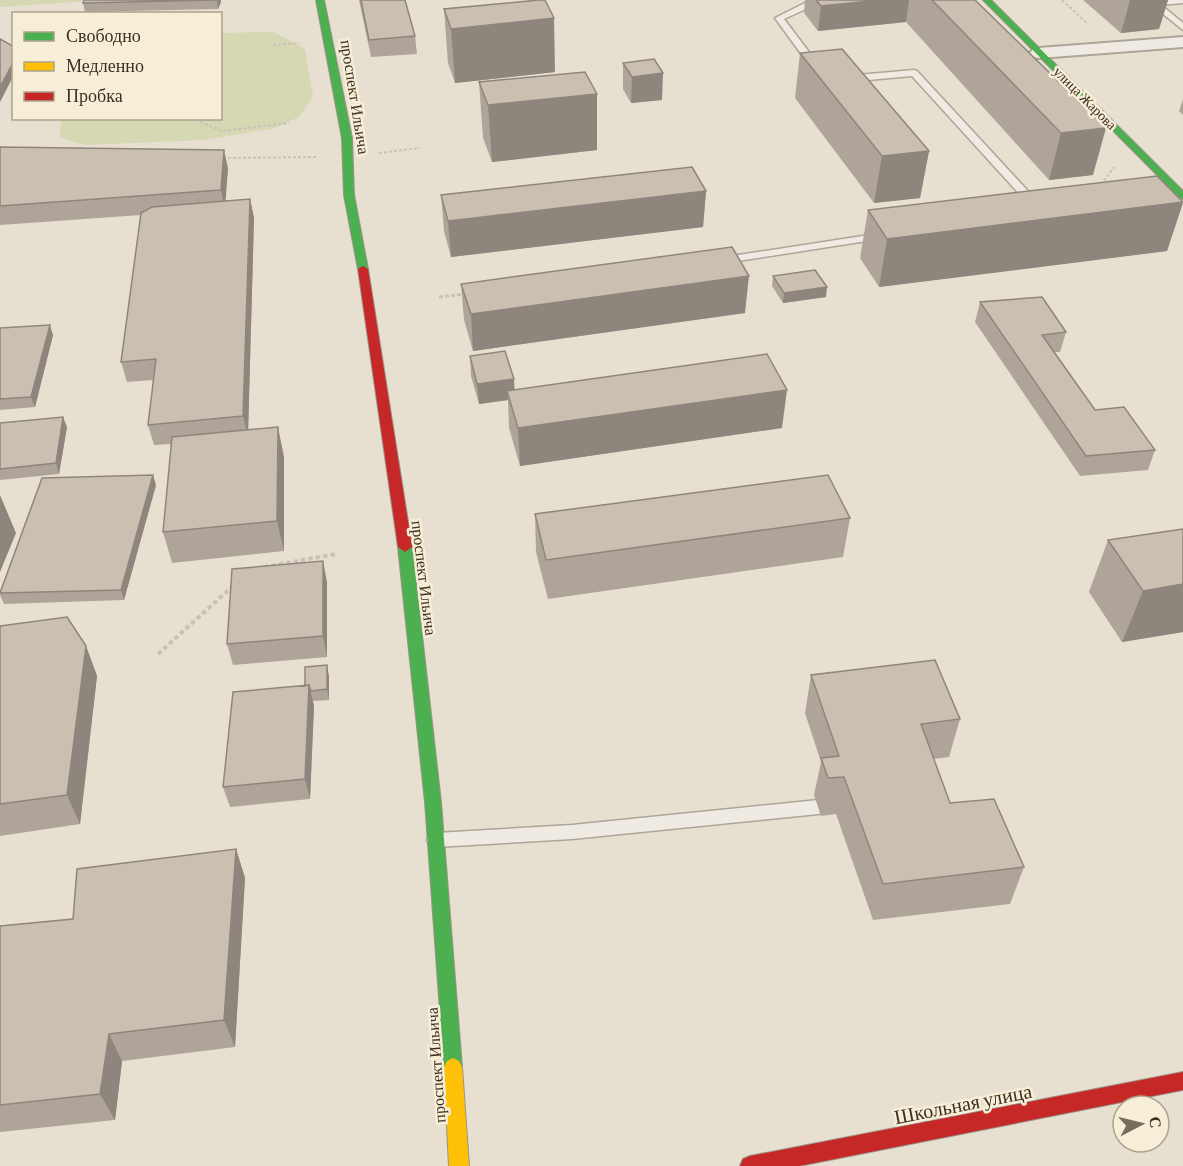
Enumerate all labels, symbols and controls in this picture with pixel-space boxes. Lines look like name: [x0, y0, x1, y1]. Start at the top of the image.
legend: [12, 12, 222, 120]
text: Свободно: [66, 26, 141, 46]
street label: проспект Ильича: [337, 38, 372, 156]
text: Медленно: [66, 56, 144, 76]
street label: улица Жарова: [1050, 63, 1120, 133]
text: Пробка: [66, 86, 123, 106]
street label: проспект Ильича: [408, 519, 439, 637]
street label: проспект Ильича: [423, 1007, 450, 1123]
street label: Школьная улица: [892, 1080, 1034, 1129]
north arrow: [1111, 1094, 1171, 1154]
text: С: [1146, 1115, 1165, 1129]

